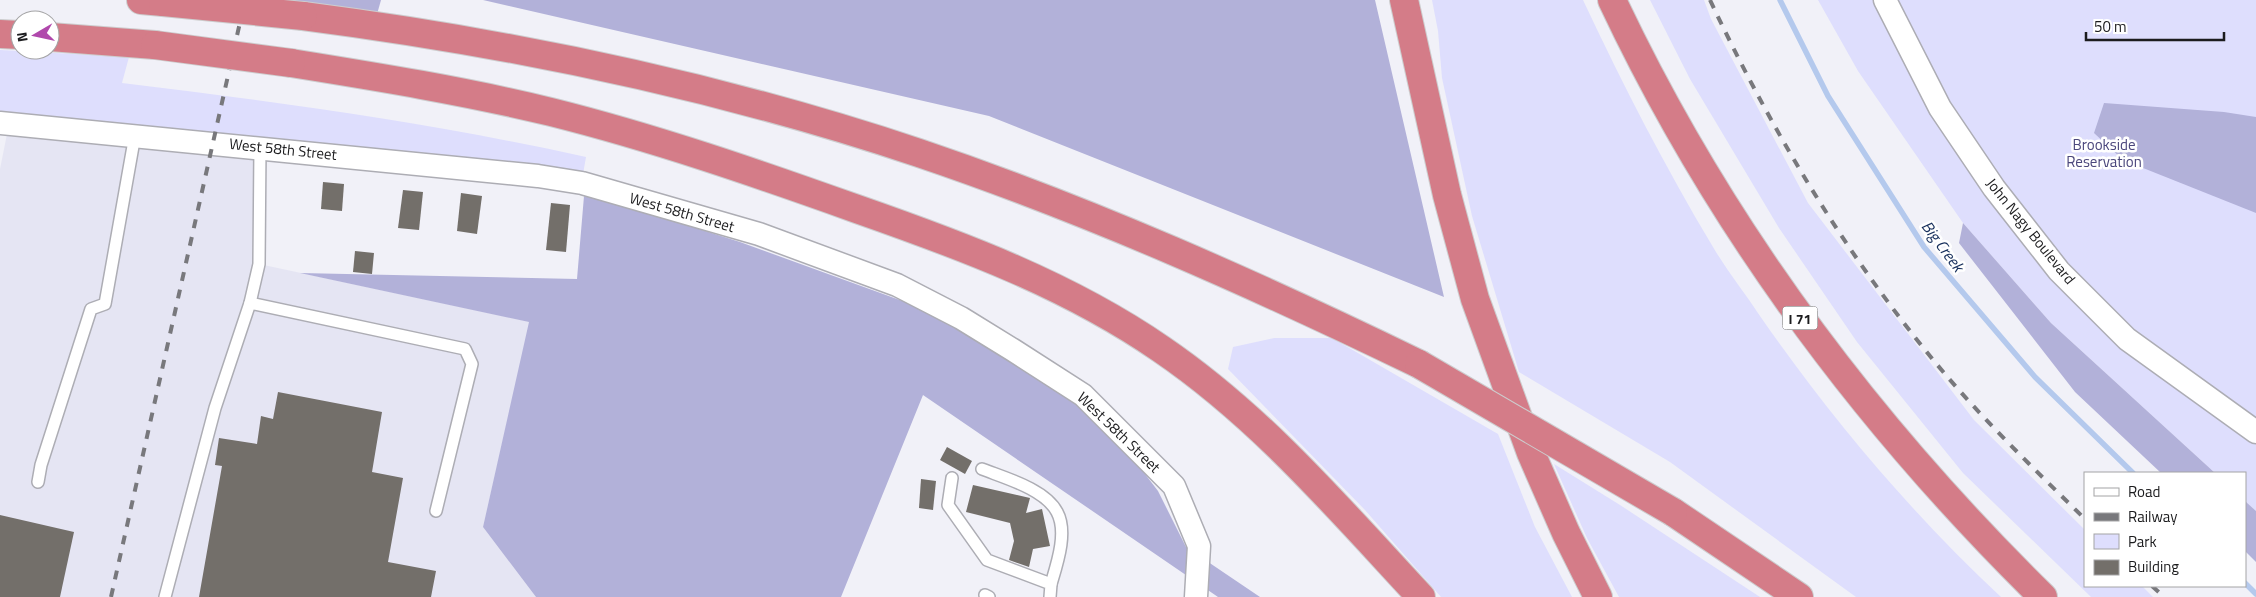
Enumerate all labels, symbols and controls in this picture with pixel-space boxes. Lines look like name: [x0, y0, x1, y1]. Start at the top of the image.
north arrow: [10, 10, 60, 60]
scale bar: [2086, 10, 2224, 42]
text: 50 m: [2094, 15, 2127, 38]
text: N: [11, 31, 33, 44]
street label: West 58th Street: [228, 132, 339, 166]
park label: Brookside Reservation: [2066, 133, 2142, 173]
street label: John Nagy Boulevard: [1981, 173, 2081, 289]
street label: West 58th Street: [627, 186, 738, 238]
water label: Big Creek: [1916, 215, 1971, 278]
road number: I 71: [1782, 306, 1818, 330]
street label: West 58th Street: [1072, 386, 1166, 478]
legend: [2084, 472, 2246, 587]
text: Road: [2128, 480, 2160, 503]
text: Railway: [2128, 505, 2178, 528]
text: Park: [2128, 530, 2157, 553]
text: Building: [2128, 555, 2179, 578]

